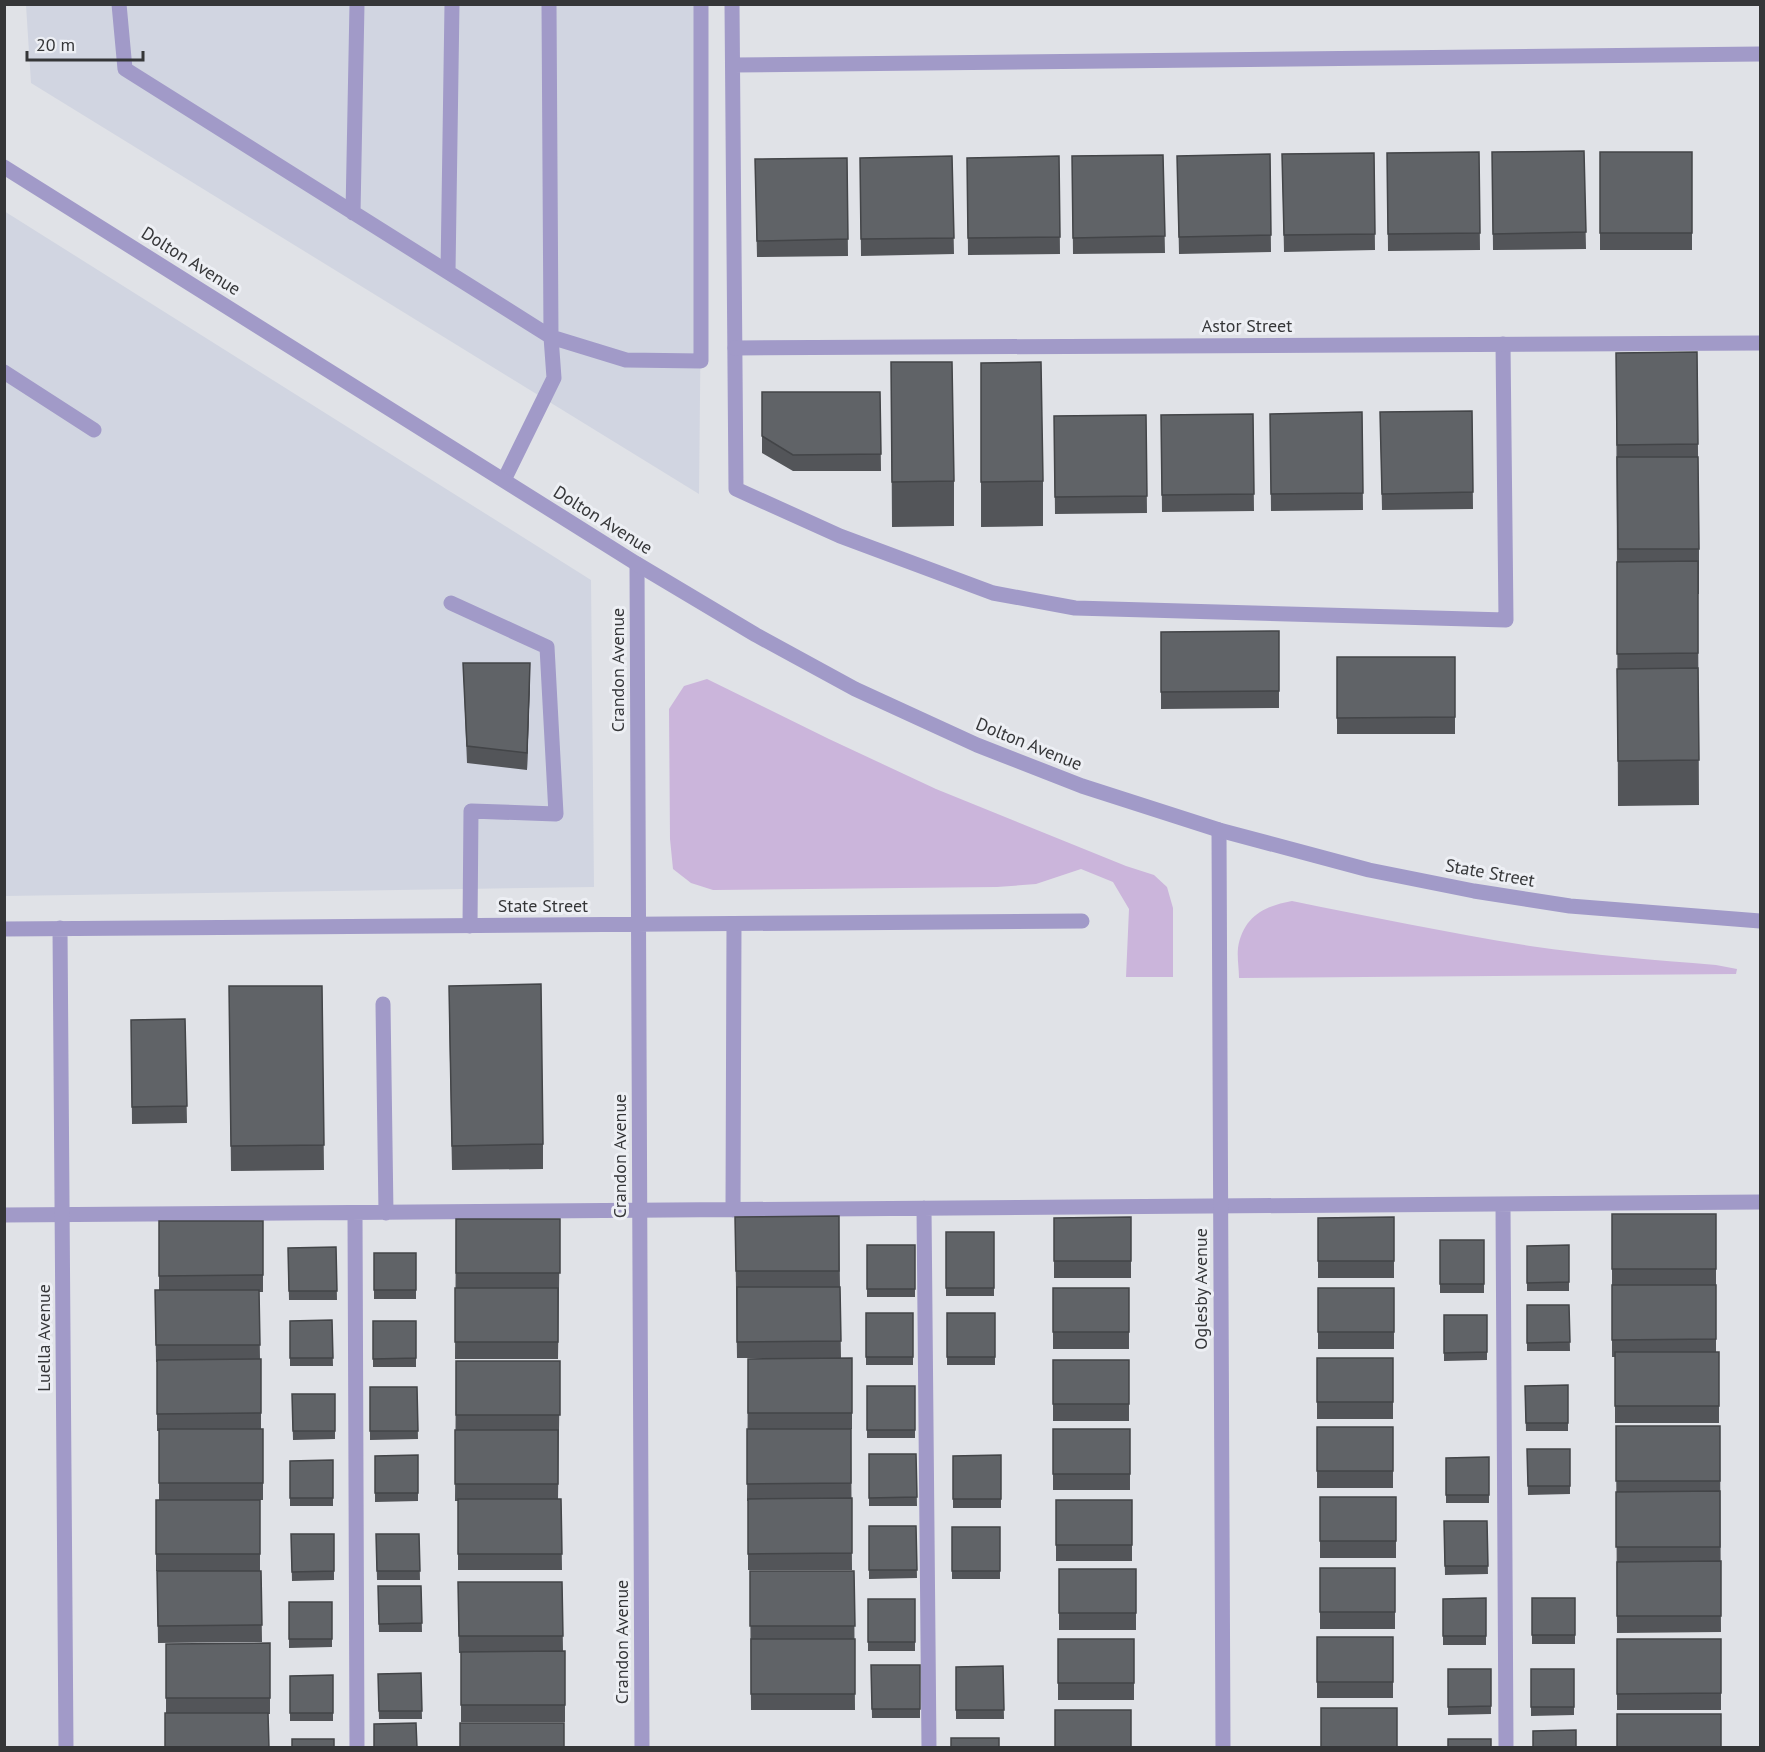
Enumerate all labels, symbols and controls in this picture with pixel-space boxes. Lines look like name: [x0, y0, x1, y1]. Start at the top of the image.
scale bar: [27, 24, 142, 62]
text: 20 m: [36, 33, 75, 56]
street label: Dolton Avenue: [137, 221, 245, 300]
street label: Astor Street: [1202, 314, 1292, 337]
street label: Dolton Avenue: [549, 480, 657, 559]
street label: Crandon Avenue: [606, 608, 629, 732]
street label: Dolton Avenue: [973, 712, 1086, 775]
street label: State Street: [1444, 853, 1537, 892]
street label: State Street: [498, 894, 588, 917]
street label: Crandon Avenue: [608, 1094, 631, 1218]
street label: Oglesby Avenue: [1189, 1228, 1212, 1350]
street label: Luella Avenue: [32, 1284, 55, 1392]
street label: Crandon Avenue: [610, 1580, 633, 1704]

